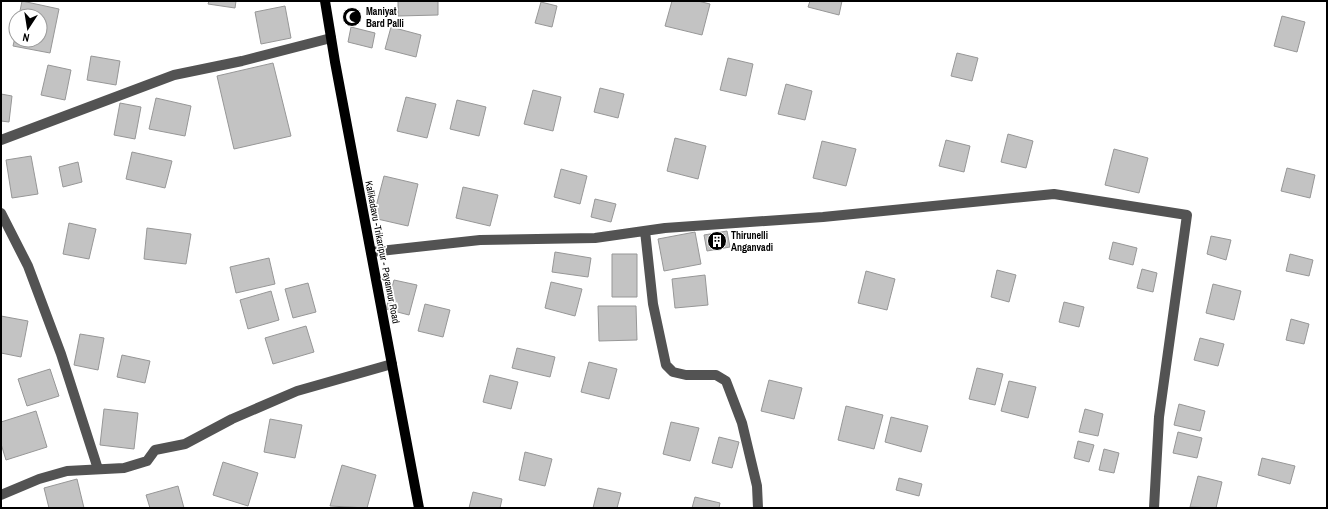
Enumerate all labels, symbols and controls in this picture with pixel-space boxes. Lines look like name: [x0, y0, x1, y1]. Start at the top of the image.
place label: Maniyat Bard Palli: [366, 5, 404, 30]
mosque icon: Maniyat Bard Palli: [341, 6, 363, 28]
north arrow: [8, 8, 48, 48]
text: N: [21, 30, 31, 45]
street label: Kalikadavu -Trikaripur - Payannur Road: [362, 180, 403, 325]
place label: Thirunelli Anganvadi: [731, 229, 773, 254]
building icon: Thirunelli Anganvadi: [706, 230, 728, 252]

